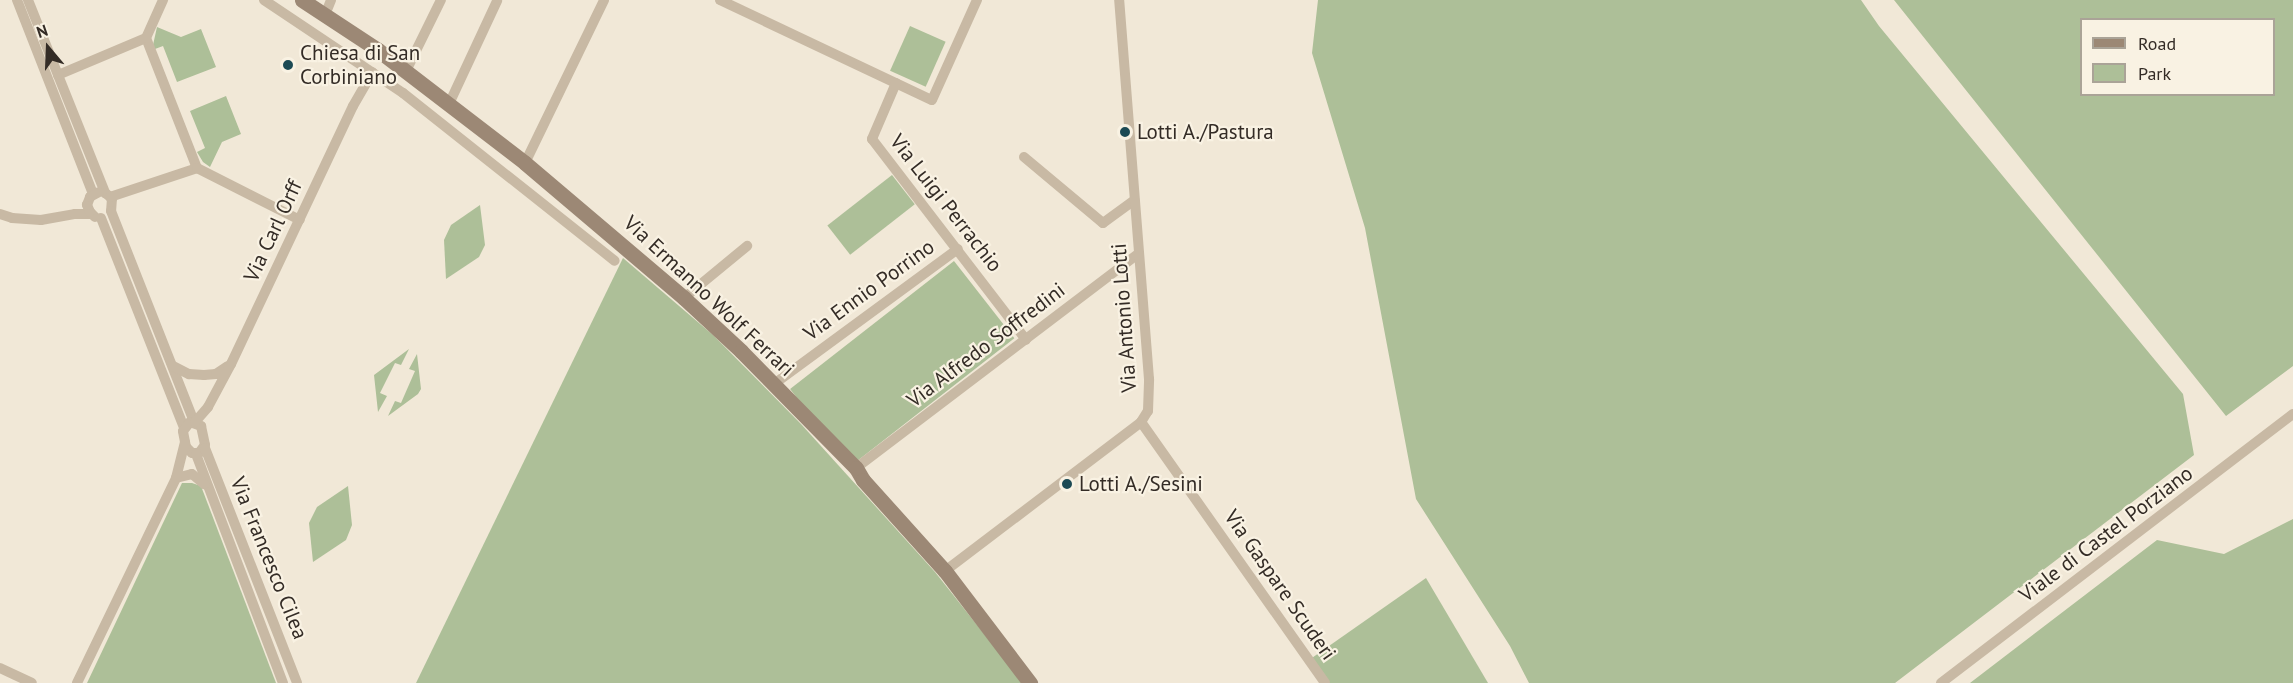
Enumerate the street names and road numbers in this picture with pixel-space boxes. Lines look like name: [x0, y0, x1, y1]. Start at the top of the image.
street label: Via Luigi Perrachio: [884, 129, 1008, 277]
street label: Via Carl Orff: [238, 176, 308, 286]
street label: Via Ermanno Wolf Ferrari: [618, 210, 800, 382]
street label: Via Ennio Porrino: [799, 234, 939, 346]
street label: Via Antonio Lotti: [1106, 242, 1142, 394]
street label: Via Alfredo Soffredini: [902, 277, 1070, 413]
street label: Viale di Castel Porziano: [2014, 461, 2198, 607]
street label: Via Francesco Cilea: [225, 473, 313, 643]
street label: Via Gaspare Scuderi: [1219, 505, 1341, 665]

